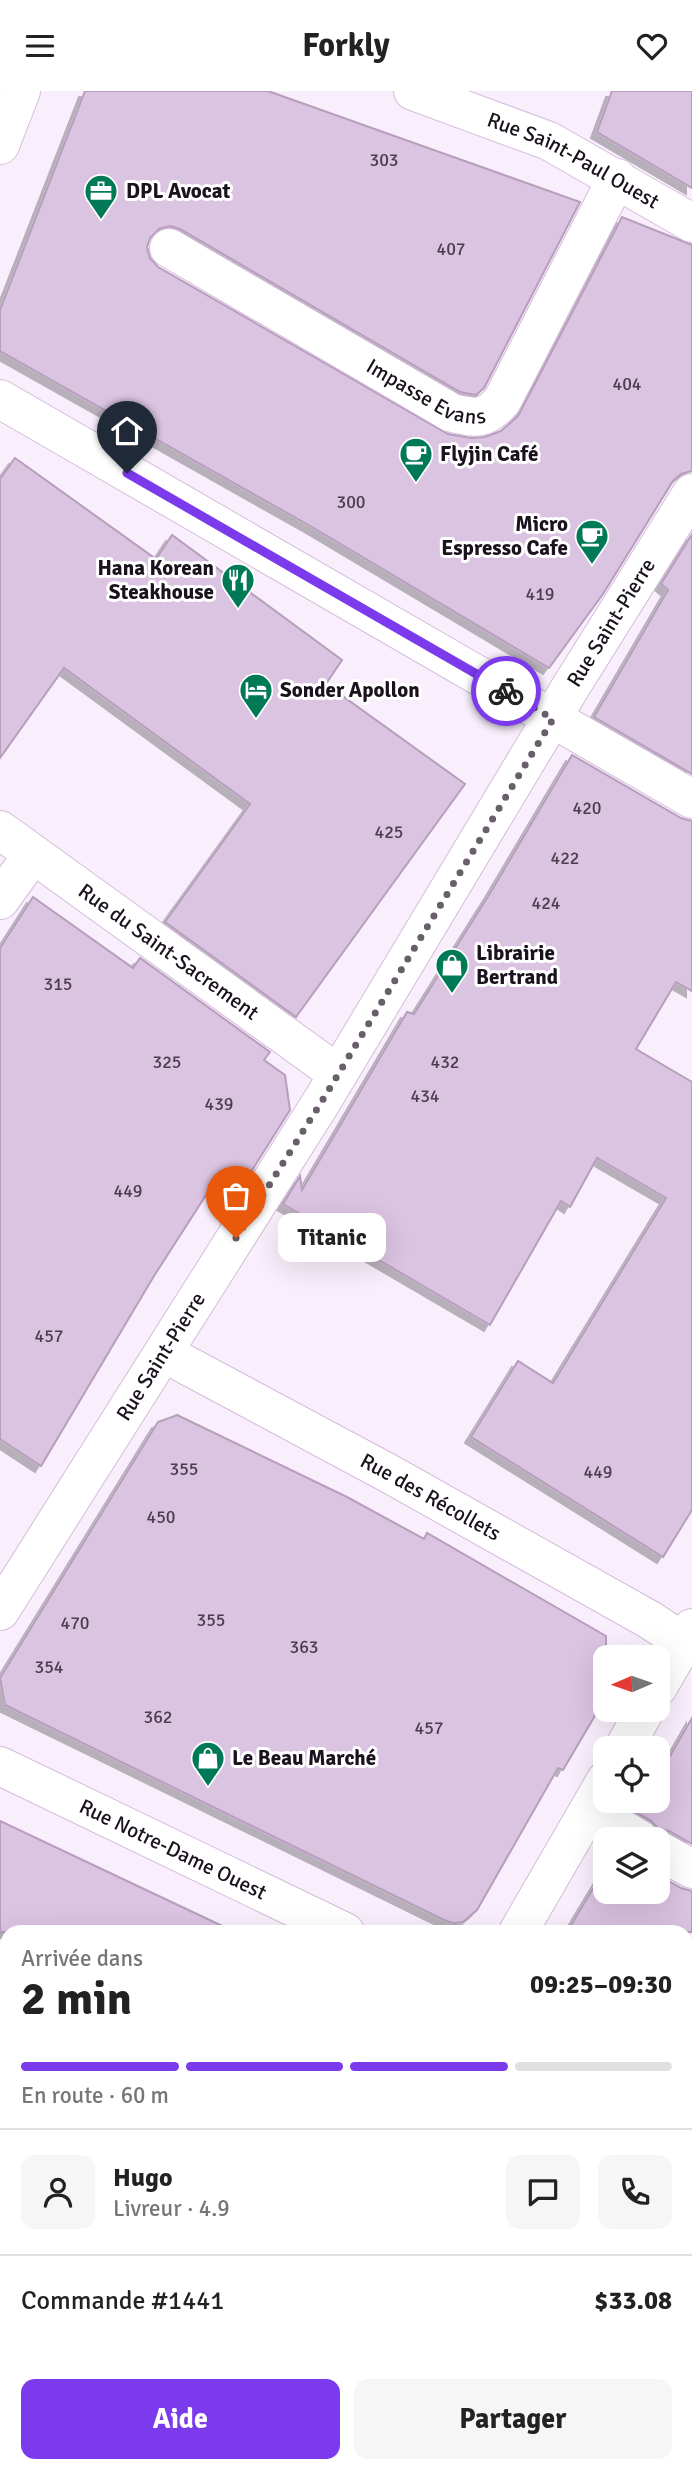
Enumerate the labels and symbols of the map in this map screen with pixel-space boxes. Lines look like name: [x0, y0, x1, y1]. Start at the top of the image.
street label: Rue Saint-Paul Ouest: [484, 106, 664, 214]
house number: 303: [369, 149, 399, 171]
office icon: DPL Avocat: [82, 172, 120, 221]
place label: DPL Avocat: [126, 178, 230, 204]
house number: 407: [436, 238, 466, 260]
street label: Impasse Evans: [362, 353, 488, 430]
house number: 404: [612, 373, 642, 395]
pin: [97, 401, 157, 473]
cafe icon: Flyjin Café: [397, 435, 435, 484]
place label: Flyjin Café: [440, 441, 538, 467]
house number: 300: [336, 491, 366, 513]
place label: Micro Espresso Cafe: [441, 511, 568, 561]
cafe icon: Micro Espresso Cafe: [573, 517, 611, 566]
street label: Rue Saint-Pierre: [561, 554, 661, 692]
place label: Hana Korean Steakhouse: [97, 555, 214, 605]
restaurant icon: Hana Korean Steakhouse: [219, 561, 257, 610]
house number: 419: [525, 583, 555, 605]
courier: [471, 656, 541, 726]
hotel icon: Sonder Apollon: [237, 671, 275, 720]
place label: Sonder Apollon: [280, 677, 420, 703]
house number: 420: [572, 797, 602, 819]
house number: 425: [374, 821, 404, 843]
house number: 422: [550, 847, 580, 869]
street label: Rue du Saint-Sacrement: [73, 878, 264, 1026]
house number: 424: [531, 892, 561, 914]
place label: Librairie Bertrand: [476, 940, 558, 990]
shop icon: Librairie Bertrand: [433, 946, 471, 995]
house number: 315: [43, 973, 73, 995]
house number: 325: [152, 1051, 182, 1073]
house number: 432: [430, 1051, 460, 1073]
house number: 434: [410, 1085, 440, 1107]
house number: 439: [204, 1093, 234, 1115]
pin: [206, 1166, 266, 1238]
house number: 449: [113, 1180, 143, 1202]
callout: Titanic: [278, 1213, 386, 1263]
street label: Rue Saint-Pierre: [111, 1288, 211, 1425]
house number: 457: [34, 1325, 64, 1347]
street label: Rue des Récollets: [356, 1448, 505, 1547]
house number: 355: [169, 1458, 199, 1480]
house number: 449: [583, 1461, 613, 1483]
house number: 450: [146, 1506, 176, 1528]
house number: 355: [196, 1609, 226, 1631]
house number: 470: [60, 1612, 90, 1634]
house number: 363: [289, 1636, 319, 1658]
north arrow: [593, 1645, 670, 1722]
house number: 354: [34, 1656, 64, 1678]
house number: 362: [143, 1706, 173, 1728]
house number: 457: [414, 1717, 444, 1739]
shop icon: Le Beau Marché: [189, 1739, 227, 1788]
place label: Le Beau Marché: [232, 1745, 376, 1771]
street label: Rue Notre-Dame Ouest: [75, 1793, 271, 1905]

